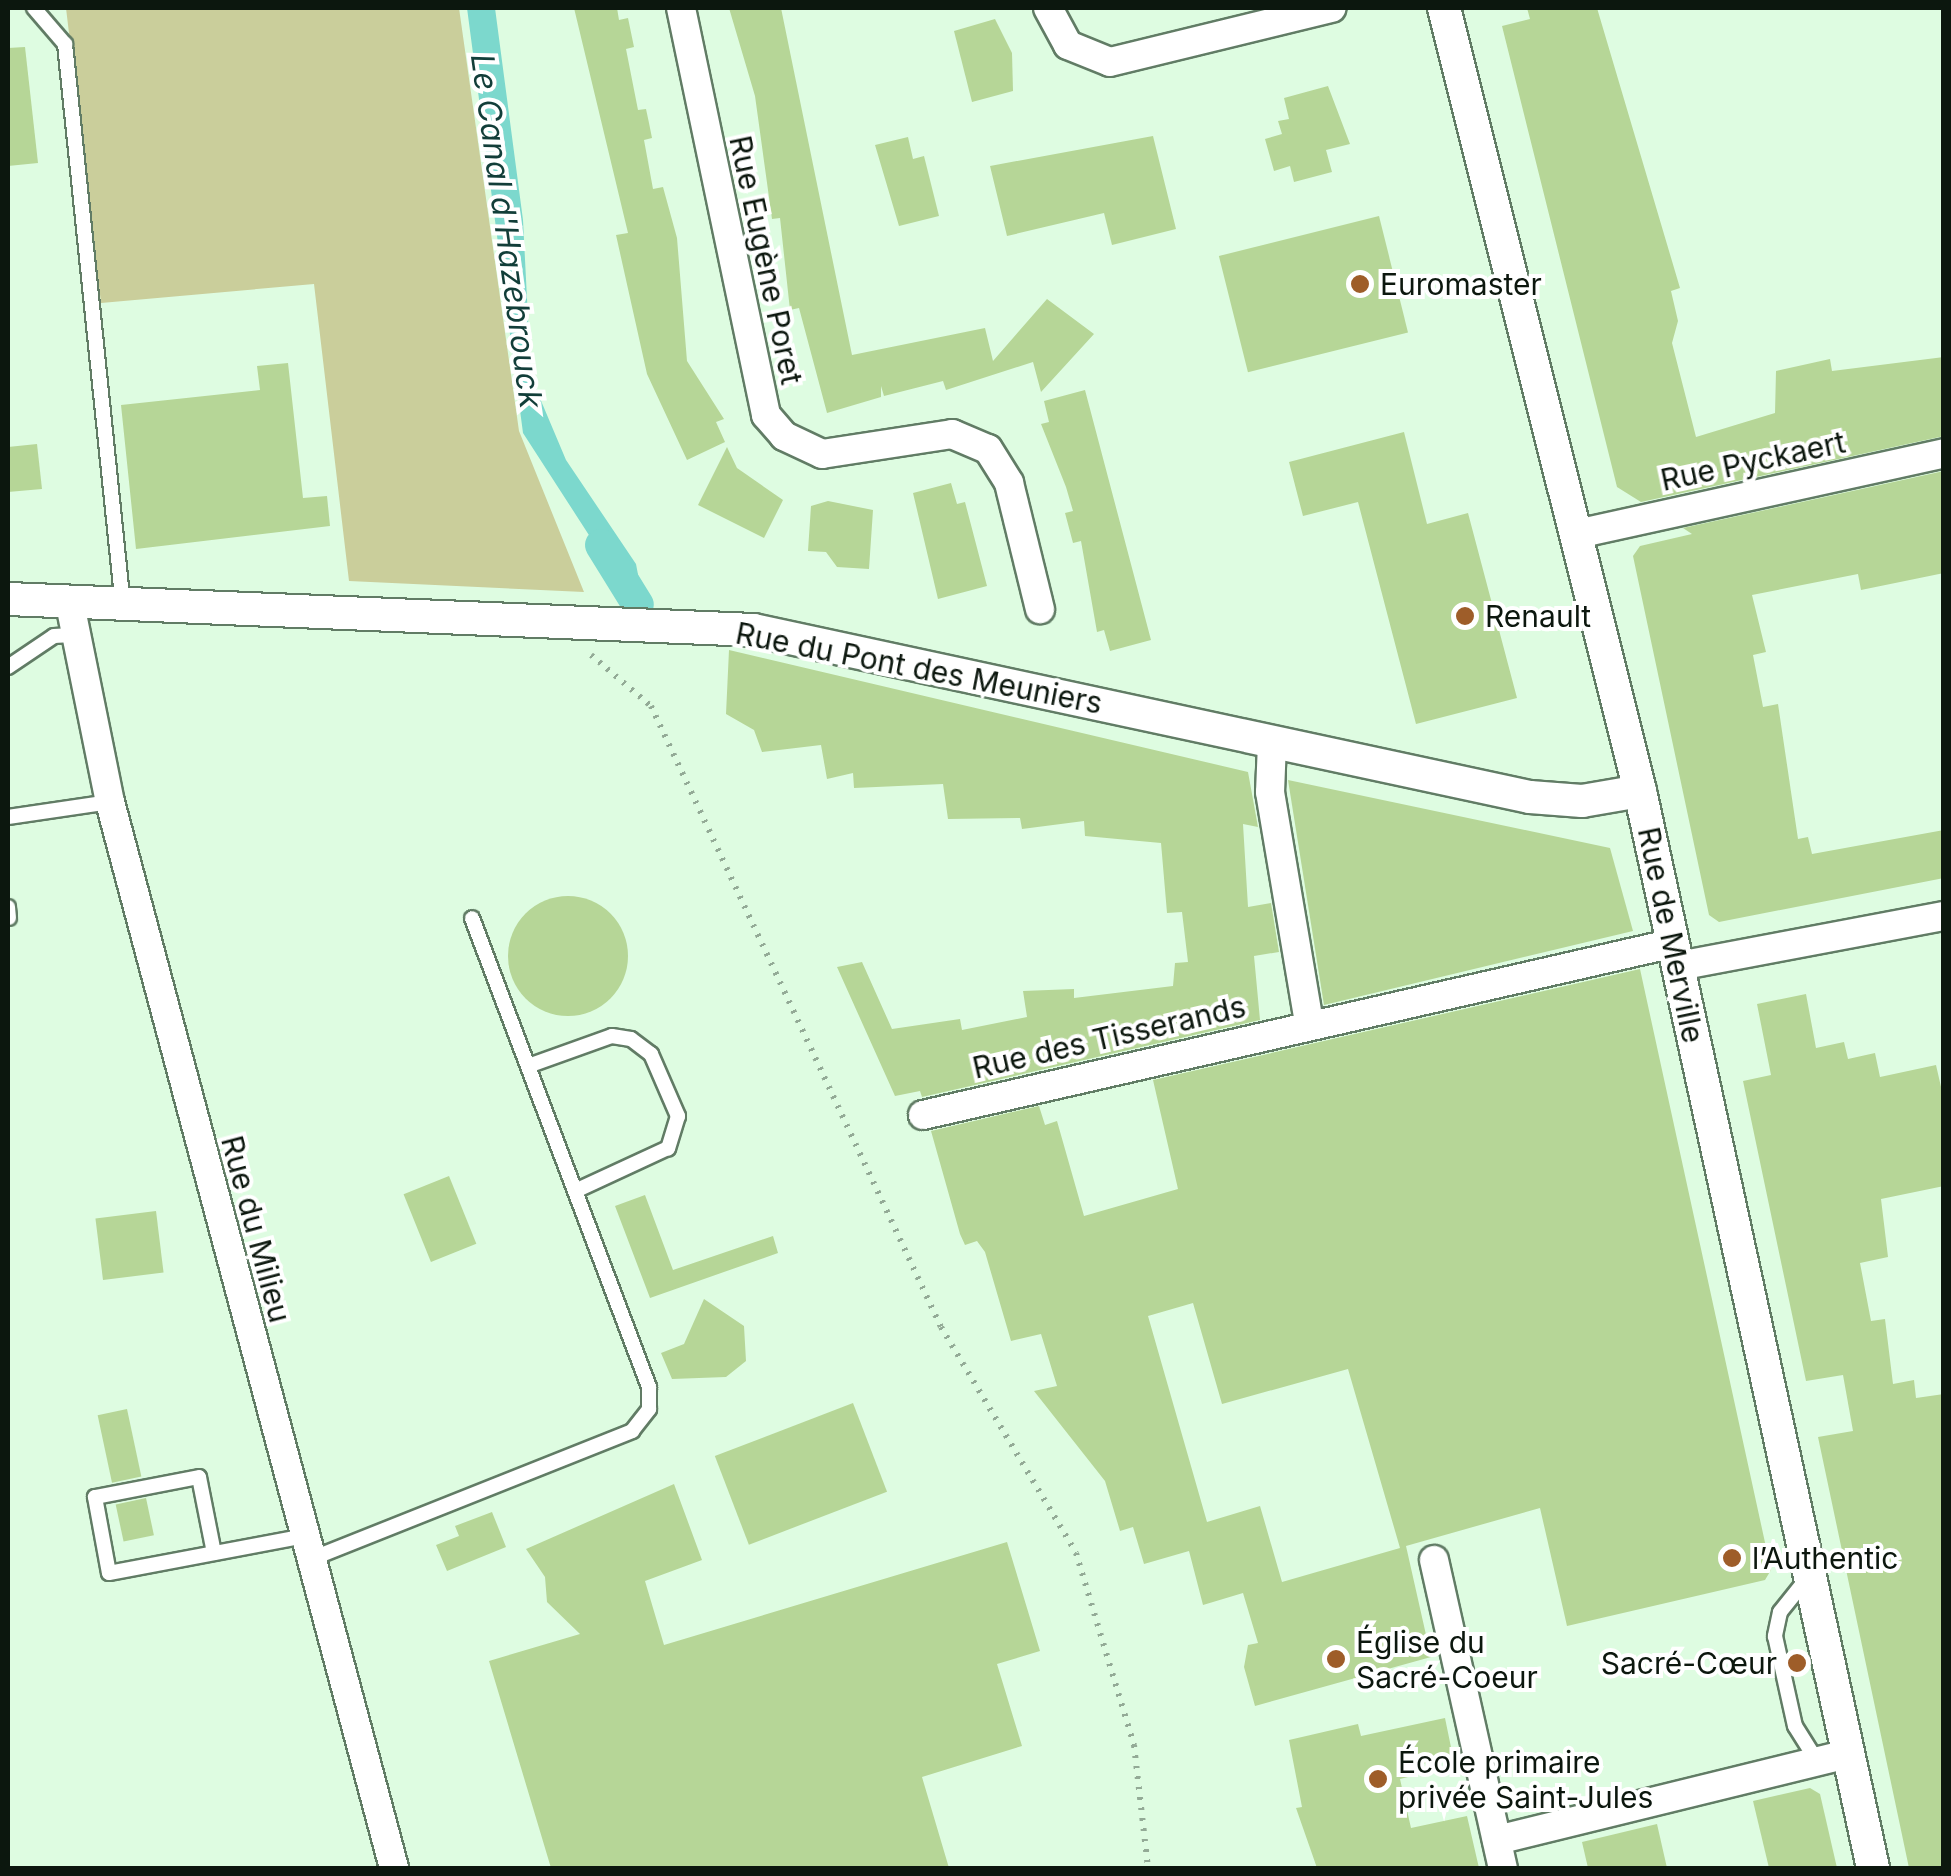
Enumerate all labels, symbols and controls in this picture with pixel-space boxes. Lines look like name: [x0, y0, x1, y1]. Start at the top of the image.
water label: Le Canal d'Hazebrouck: [462, 51, 550, 411]
street label: Rue Eugène Poret: [722, 132, 810, 388]
place label: Euromaster: [1380, 266, 1542, 302]
marker: Euromaster: [1349, 273, 1371, 295]
street label: Rue Pyckaert: [1657, 424, 1849, 498]
place label: Renault: [1485, 598, 1591, 634]
marker: Renault: [1454, 605, 1476, 627]
street label: Rue du Pont des Meuniers: [733, 615, 1105, 721]
street label: Rue de Merville: [1631, 824, 1711, 1046]
street label: Rue des Tisserands: [969, 988, 1249, 1086]
street label: Rue du Milieu: [214, 1132, 298, 1326]
place label: l’Authentic: [1752, 1540, 1898, 1576]
marker: l’Authentic: [1721, 1547, 1743, 1569]
place label: Église du Sacré-Coeur: [1356, 1624, 1538, 1694]
place label: Sacré-Cœur: [1601, 1645, 1777, 1681]
marker: Église du Sacré-Coeur: [1325, 1648, 1347, 1670]
marker: Sacré-Cœur: [1786, 1652, 1808, 1674]
place label: École primaire privée Saint-Jules: [1398, 1744, 1653, 1814]
marker: École primaire privée Saint-Jules: [1367, 1768, 1389, 1790]

